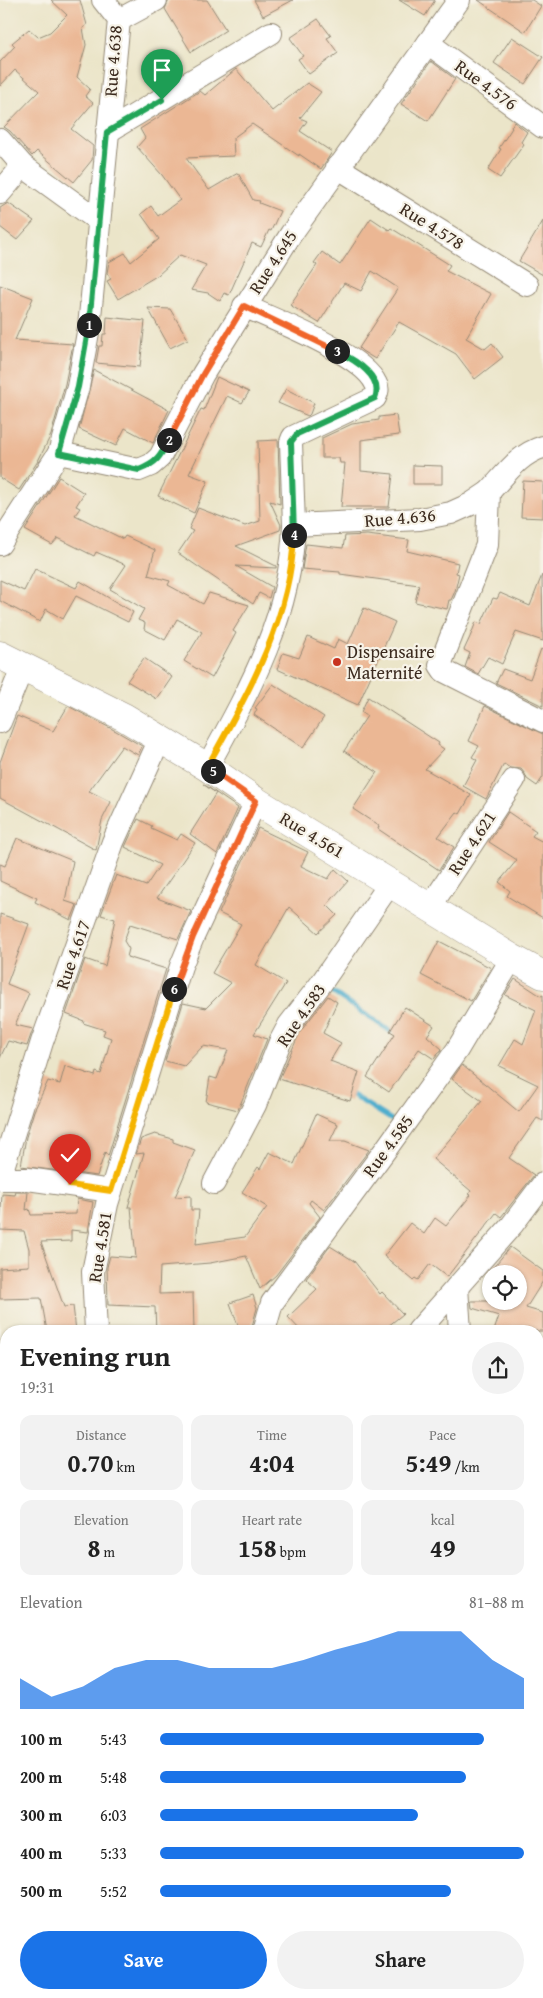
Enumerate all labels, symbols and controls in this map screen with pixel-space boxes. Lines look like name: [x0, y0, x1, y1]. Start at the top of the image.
street label: Rue 4.638: [97, 24, 128, 98]
pin: [141, 49, 183, 100]
street label: Rue 4.576: [449, 53, 523, 117]
icon: arrive: [148, 56, 176, 84]
street label: Rue 4.578: [395, 195, 470, 256]
street label: Rue 4.645: [242, 224, 303, 299]
pin: 1: [76, 312, 102, 338]
text: 1: [86, 315, 93, 335]
pin: 3: [324, 338, 350, 364]
text: 3: [334, 341, 341, 361]
pin: 2: [156, 428, 182, 452]
text: 2: [166, 430, 173, 450]
street label: Rue 4.636: [363, 501, 437, 534]
pin: 4: [282, 522, 306, 548]
text: 4: [291, 525, 298, 545]
place label: Dispensaire Maternité: [347, 638, 435, 686]
marker: Dispensaire Maternité: [331, 656, 343, 668]
pin: 5: [200, 758, 226, 784]
text: 5: [210, 761, 217, 781]
street label: Rue 4.561: [275, 805, 350, 865]
street label: Rue 4.621: [441, 805, 502, 880]
street label: Rue 4.617: [48, 917, 97, 993]
pin: 6: [162, 976, 186, 1002]
street label: Rue 4.583: [269, 978, 332, 1052]
text: 6: [171, 979, 178, 999]
street label: Rue 4.585: [356, 1109, 420, 1183]
pin: [49, 1134, 91, 1185]
icon: check: [56, 1141, 84, 1169]
street label: Rue 4.581: [81, 1209, 118, 1284]
map controls: [482, 1265, 527, 1310]
button: locate: [482, 1265, 527, 1310]
text: Evening run: [20, 1335, 171, 1376]
button: share: [472, 1342, 524, 1394]
text: 19:31: [20, 1375, 55, 1399]
text: Distance: [76, 1425, 126, 1445]
text: Time: [257, 1425, 287, 1445]
text: Pace: [429, 1425, 456, 1445]
text: 0.70: [68, 1445, 113, 1481]
text: 4:04: [249, 1445, 295, 1481]
text: 5:49: [406, 1445, 452, 1481]
text: km: [113, 1457, 135, 1477]
text: /km: [452, 1457, 480, 1477]
text: Elevation: [74, 1510, 129, 1530]
text: Heart rate: [242, 1510, 302, 1530]
text: kcal: [431, 1510, 455, 1530]
text: 8: [88, 1530, 101, 1566]
text: 158: [238, 1530, 277, 1566]
text: 49: [430, 1530, 456, 1566]
text: m: [101, 1542, 115, 1562]
text: bpm: [277, 1542, 306, 1562]
text: Elevation: [20, 1590, 83, 1614]
text: 81–88 m: [469, 1590, 524, 1614]
text: 100 m: [20, 1727, 62, 1751]
text: 5:43: [100, 1727, 127, 1751]
text: 200 m: [20, 1765, 62, 1789]
text: 5:48: [100, 1765, 127, 1789]
text: 300 m: [20, 1803, 62, 1827]
text: 6:03: [100, 1803, 127, 1827]
text: 400 m: [20, 1841, 62, 1865]
text: 5:33: [100, 1841, 127, 1865]
text: 500 m: [20, 1879, 62, 1903]
text: 5:52: [100, 1879, 127, 1903]
button: Save: [20, 1931, 267, 1989]
button: Share: [277, 1931, 524, 1989]

